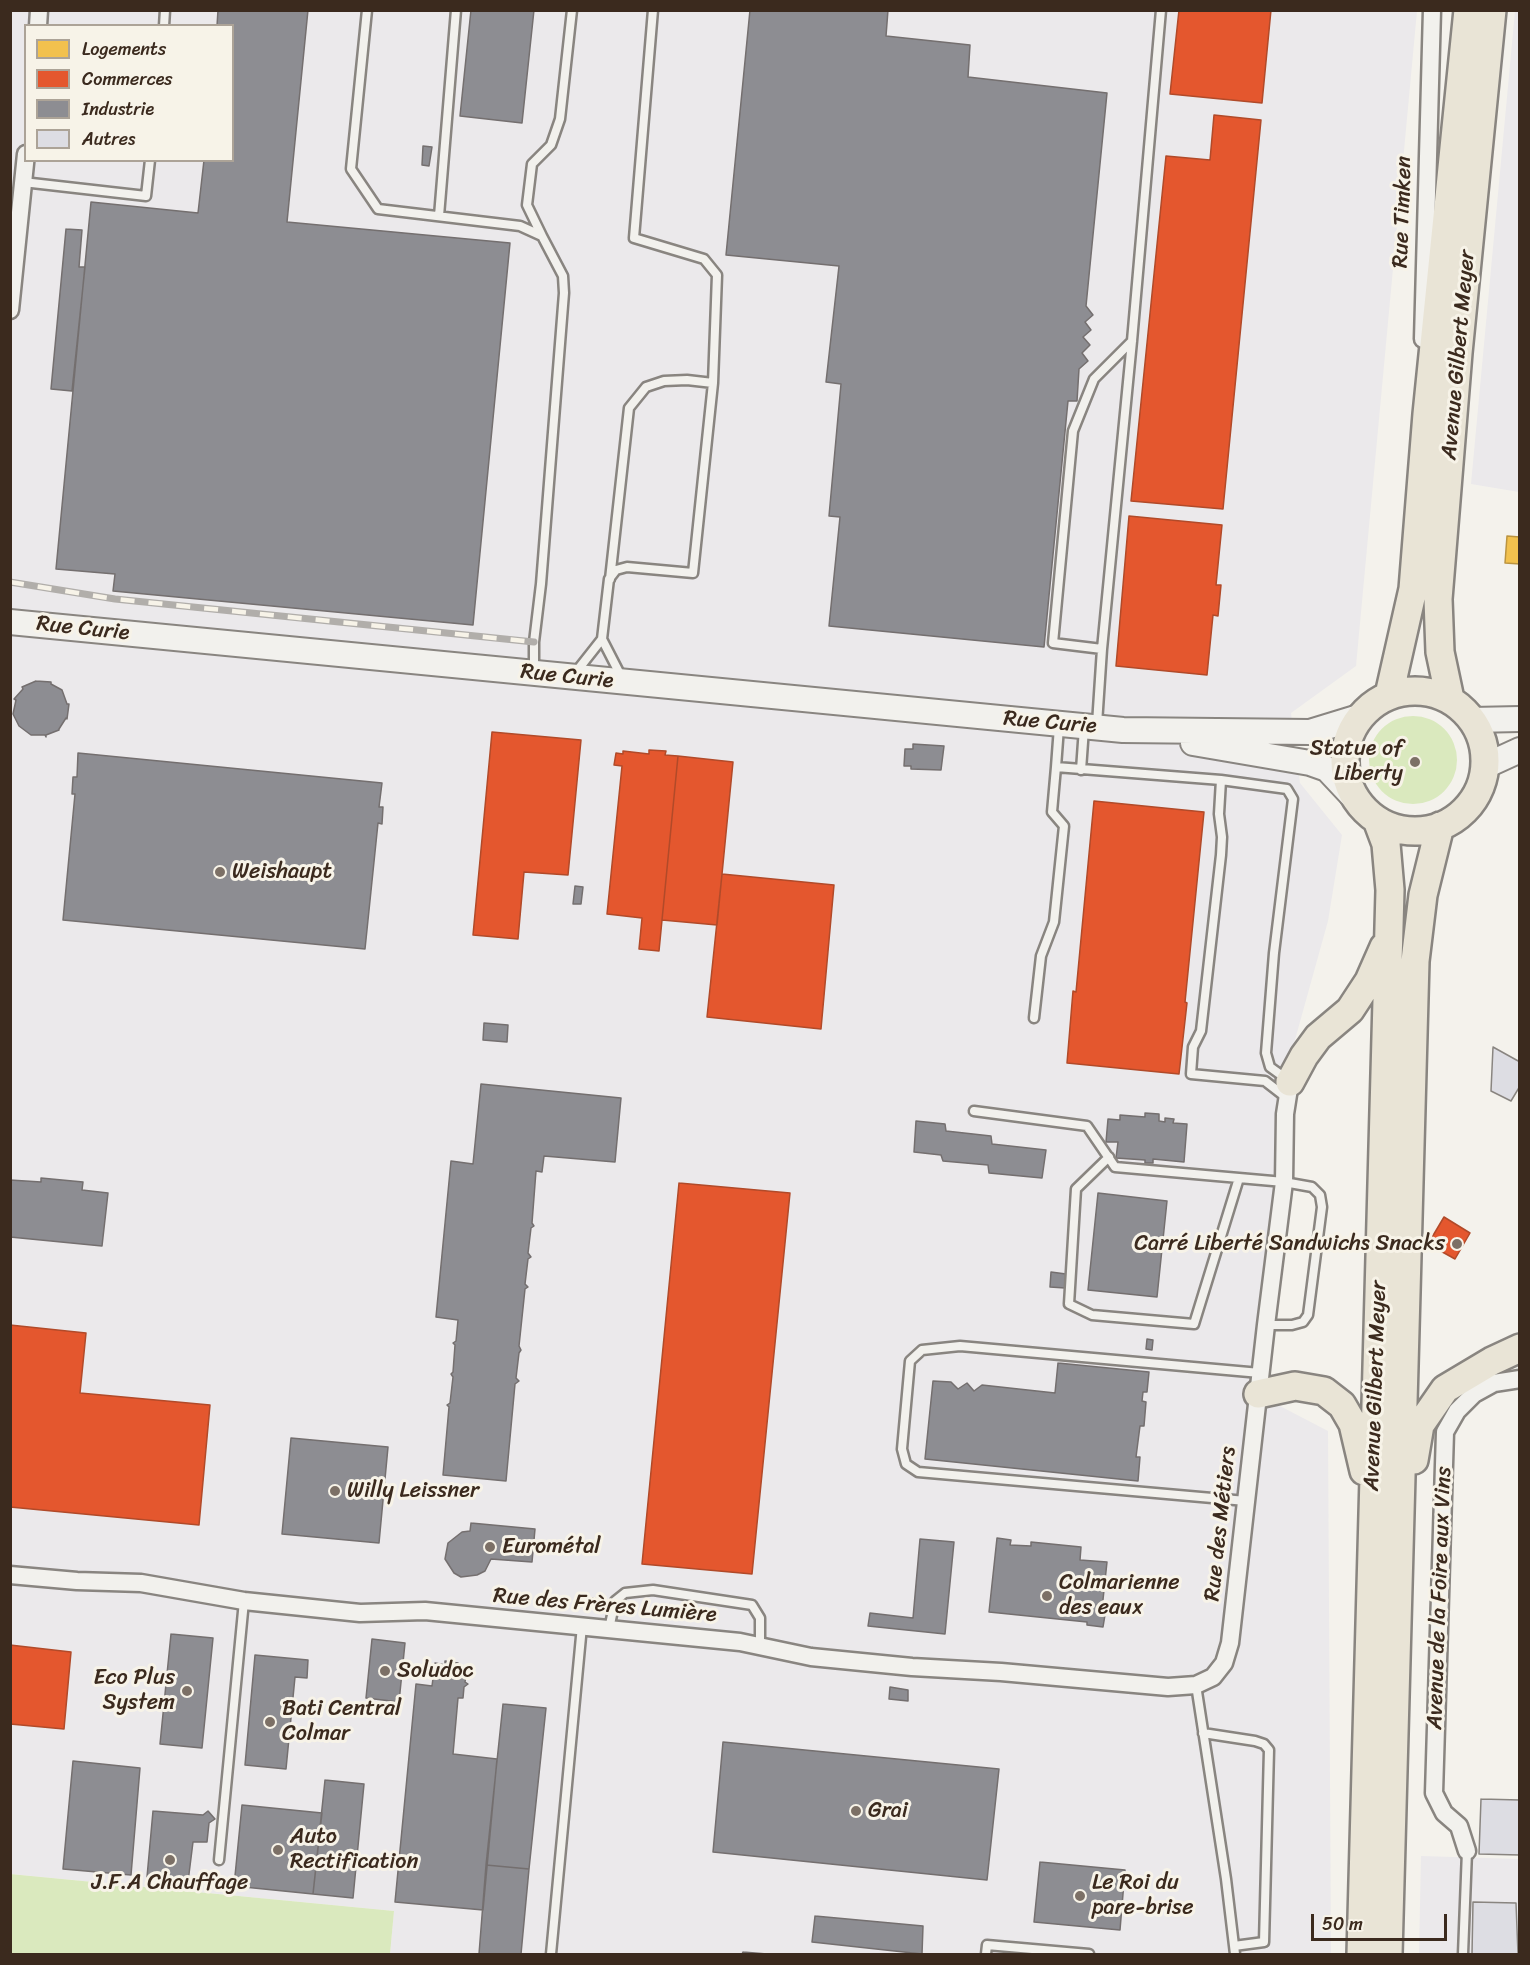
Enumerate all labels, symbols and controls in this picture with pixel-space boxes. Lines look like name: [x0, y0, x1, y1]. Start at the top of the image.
legend: [24, 24, 234, 162]
text: Logements: [82, 33, 166, 65]
text: Commerces: [82, 63, 173, 95]
text: Industrie: [82, 93, 154, 125]
text: Autres: [82, 123, 135, 155]
street label: Rue Timken: [1388, 155, 1418, 269]
street label: Avenue Gilbert Meyer: [1437, 249, 1481, 461]
street label: Rue Curie: [35, 611, 131, 647]
street label: Rue Curie: [519, 659, 615, 695]
street label: Rue Curie: [1002, 706, 1098, 740]
place label: Statue of Liberty: [1310, 736, 1403, 788]
marker: Statue of Liberty: [1408, 755, 1422, 769]
place label: Weishaupt: [232, 859, 332, 885]
marker: Weishaupt: [213, 865, 227, 879]
place label: Carré Liberté Sandwichs Snacks: [1134, 1231, 1445, 1257]
marker: Carré Liberté Sandwichs Snacks: [1450, 1237, 1464, 1251]
street label: Avenue Gilbert Meyer: [1359, 1280, 1393, 1492]
street label: Rue des Métiers: [1200, 1445, 1242, 1603]
street label: Avenue de la Foire aux Vins: [1422, 1466, 1458, 1730]
place label: Willy Leissner: [347, 1478, 479, 1504]
marker: Willy Leissner: [328, 1484, 342, 1498]
place label: Eurométal: [502, 1534, 601, 1560]
marker: Eurométal: [483, 1540, 497, 1554]
place label: Colmarienne des eaux: [1059, 1570, 1180, 1622]
street label: Rue des Frères Lumière: [492, 1583, 718, 1629]
marker: Colmarienne des eaux: [1040, 1589, 1054, 1603]
place label: Soludoc: [397, 1658, 474, 1684]
marker: Soludoc: [378, 1664, 392, 1678]
place label: Eco Plus System: [93, 1665, 175, 1717]
marker: Eco Plus System: [180, 1684, 194, 1698]
place label: Bati Central Colmar: [282, 1696, 401, 1748]
marker: Bati Central Colmar: [263, 1715, 277, 1729]
place label: Grai: [868, 1798, 908, 1824]
marker: Grai: [849, 1804, 863, 1818]
place label: Auto Rectification: [290, 1824, 418, 1876]
marker: Auto Rectification: [271, 1843, 285, 1857]
marker: J.F.A Chauffage: [163, 1853, 177, 1867]
place label: J.F.A Chauffage: [92, 1870, 248, 1896]
place label: Le Roi du pare-brise: [1092, 1870, 1193, 1922]
marker: Le Roi du pare-brise: [1073, 1889, 1087, 1903]
scale bar: [1314, 1902, 1450, 1940]
text: 50 m: [1322, 1908, 1363, 1940]

